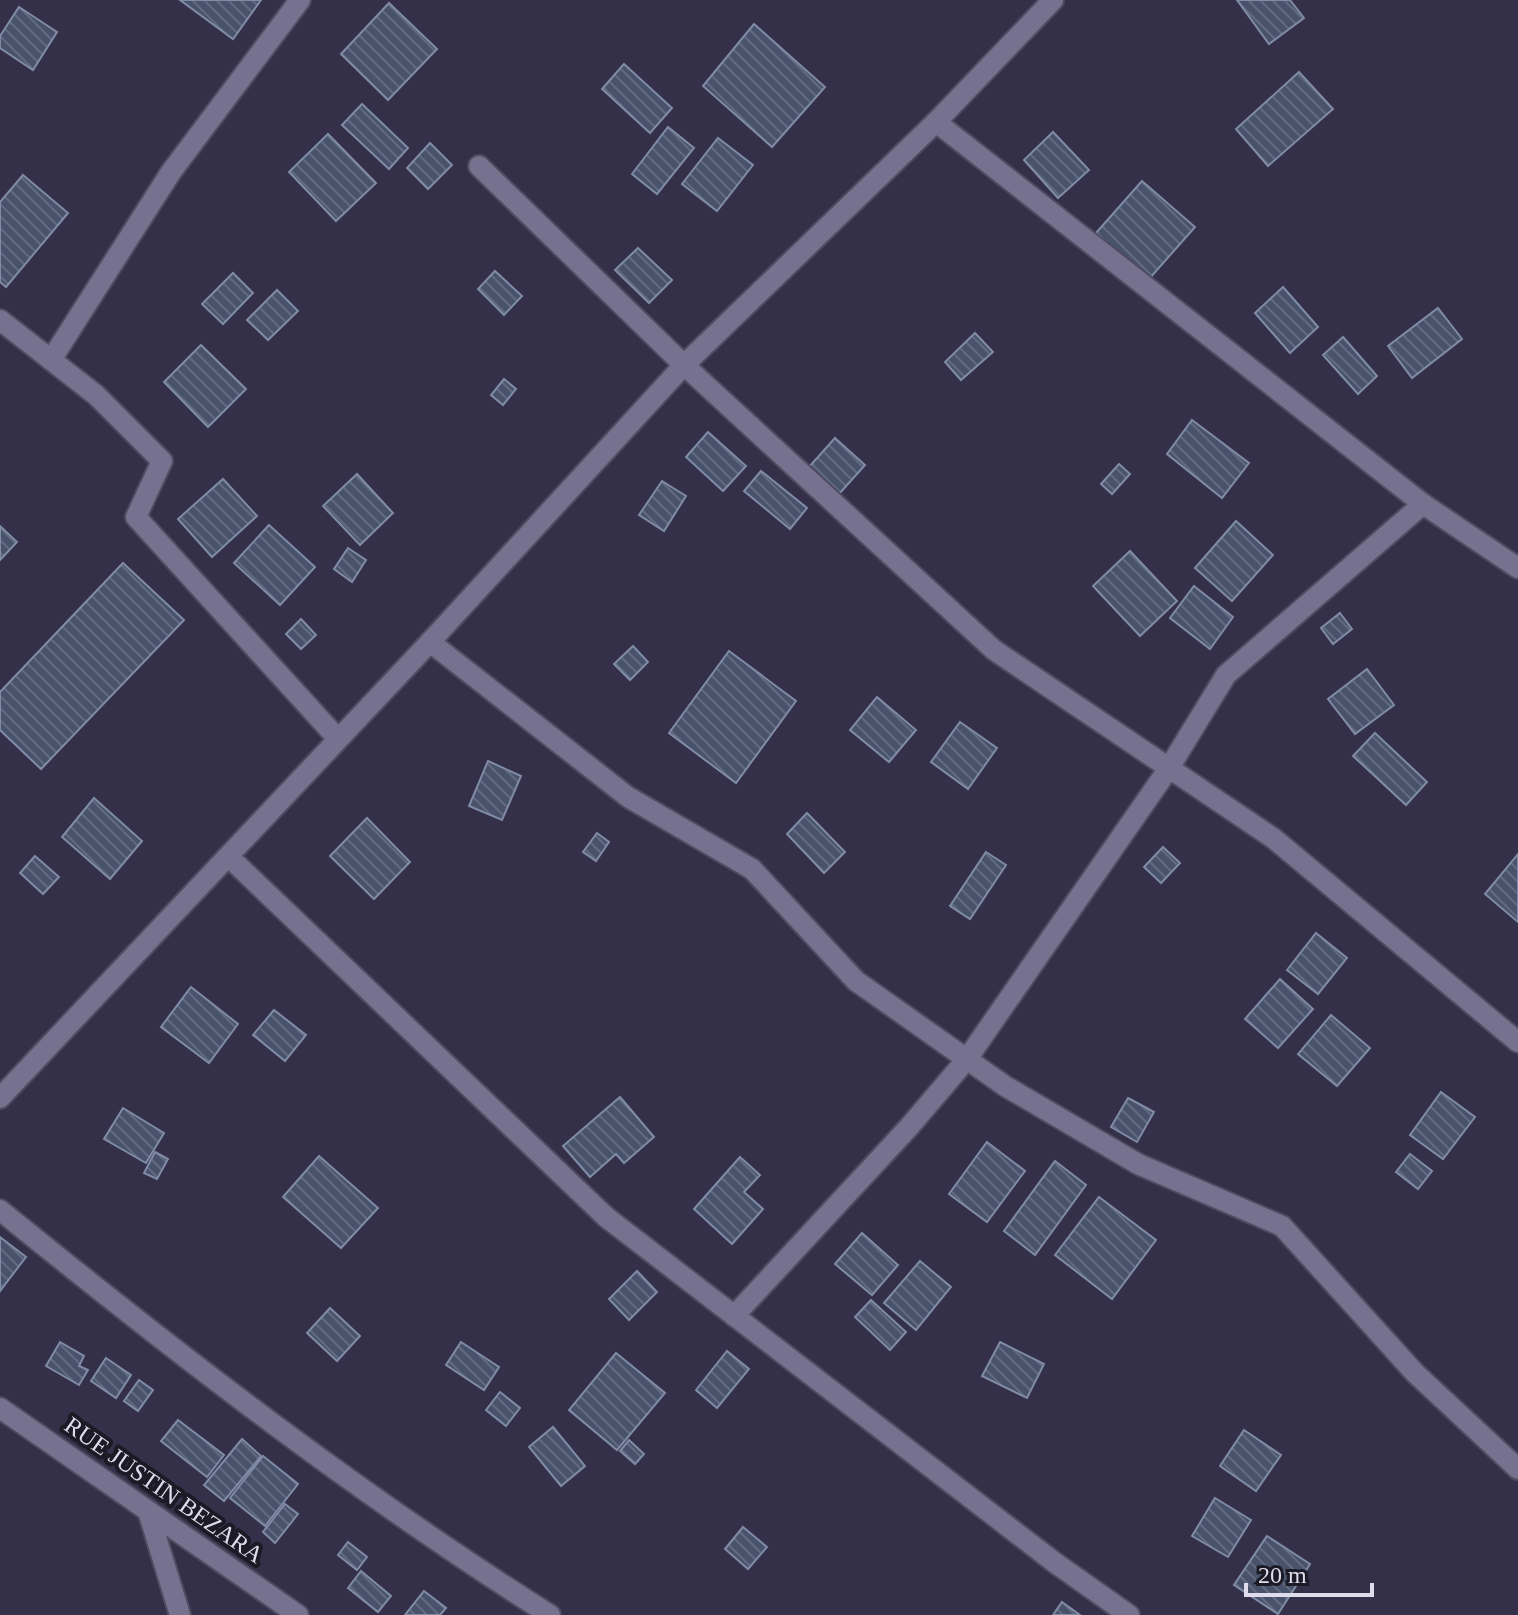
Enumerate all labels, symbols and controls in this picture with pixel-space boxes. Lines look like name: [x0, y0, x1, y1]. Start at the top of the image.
street label: RUE JUSTIN BEZARA: [60, 1412, 269, 1569]
scale bar: [1246, 1547, 1372, 1597]
text: 20 m: [1258, 1562, 1307, 1588]

